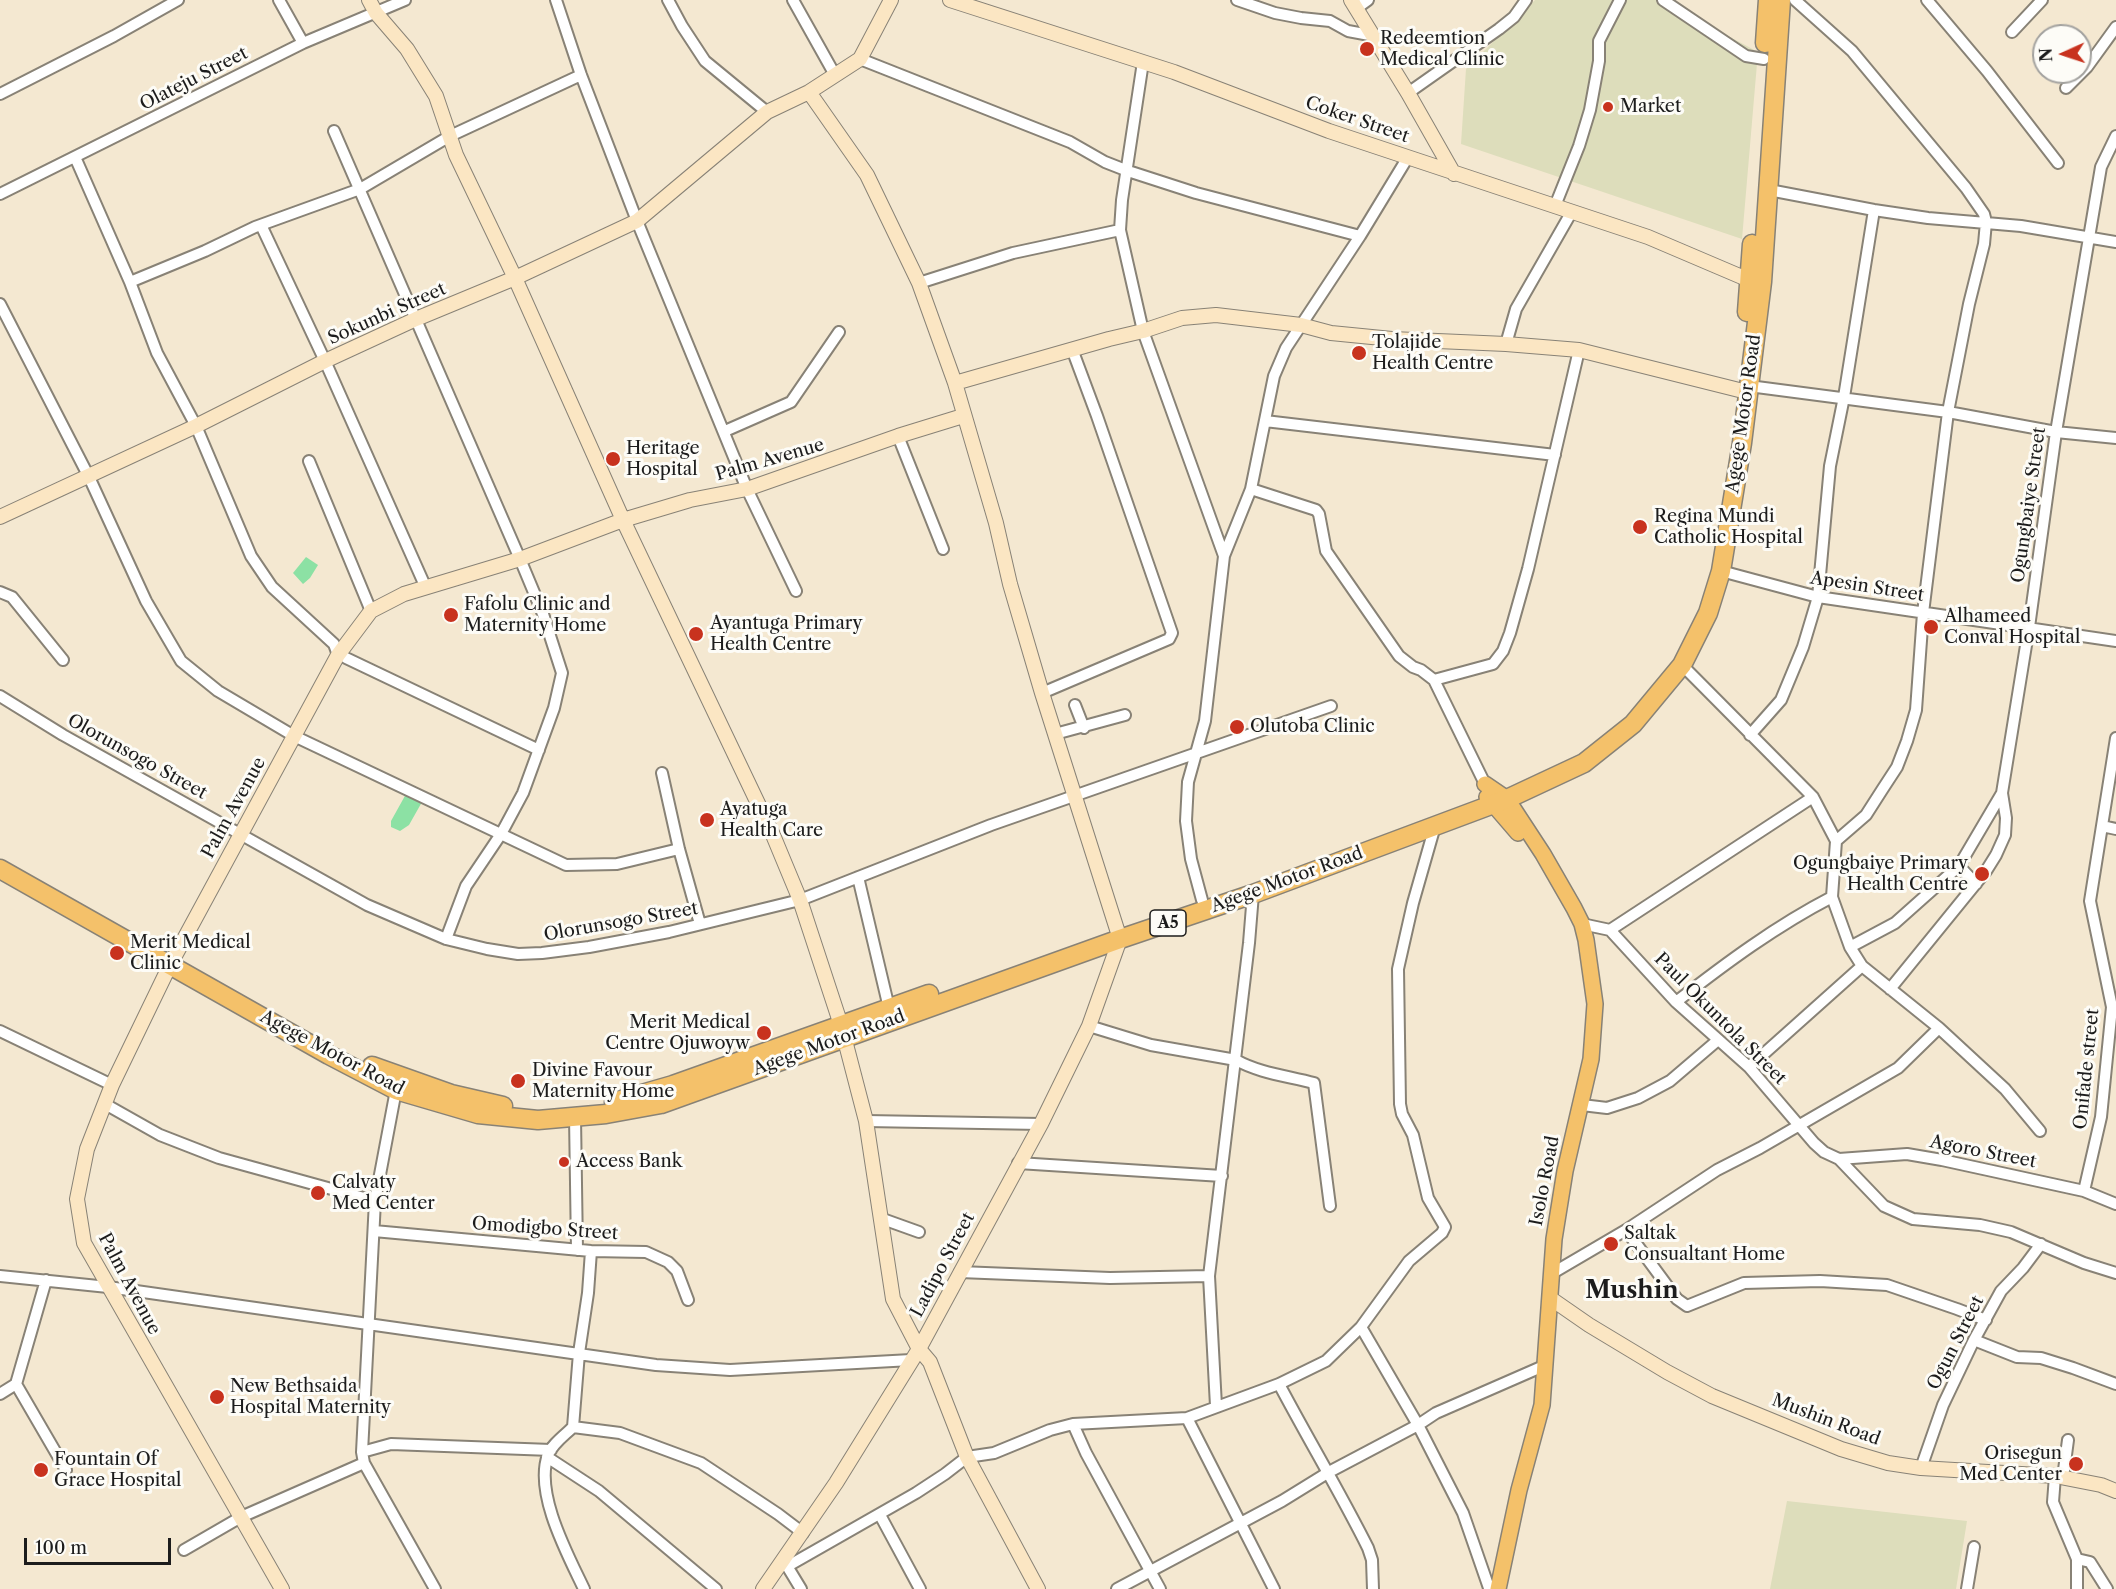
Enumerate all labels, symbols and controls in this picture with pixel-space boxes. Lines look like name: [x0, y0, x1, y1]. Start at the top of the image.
north arrow: [2032, 24, 2092, 84]
place label: Redeemtion Medical Clinic: [1380, 28, 1504, 70]
marker: Redeemtion Medical Clinic: [1358, 40, 1376, 58]
street label: Olateju Street: [136, 43, 252, 115]
text: N: [2036, 47, 2056, 62]
street label: Coker Street: [1302, 92, 1412, 148]
place label: Market: [1620, 96, 1681, 118]
marker: Market: [1601, 100, 1615, 114]
street label: Sokunbi Street: [325, 278, 449, 350]
place label: Tolajide Health Centre: [1372, 332, 1493, 374]
street label: Agege Motor Road: [1722, 333, 1766, 495]
marker: Tolajide Health Centre: [1350, 344, 1368, 362]
street label: Ogungbaiye Street: [2007, 426, 2051, 584]
street label: Palm Avenue: [713, 434, 827, 486]
place label: Heritage Hospital: [626, 438, 700, 480]
marker: Heritage Hospital: [604, 450, 622, 468]
place label: Regina Mundi Catholic Hospital: [1654, 506, 1803, 548]
marker: Regina Mundi Catholic Hospital: [1631, 518, 1649, 536]
street label: Apesin Street: [1809, 567, 1925, 607]
place label: Fafolu Clinic and Maternity Home: [464, 594, 610, 636]
marker: Fafolu Clinic and Maternity Home: [442, 606, 460, 624]
place label: Alhameed Conval Hospital: [1944, 606, 2080, 648]
place label: Ayantuga Primary Health Centre: [710, 613, 862, 656]
marker: Alhameed Conval Hospital: [1922, 618, 1940, 636]
marker: Ayantuga Primary Health Centre: [687, 625, 705, 643]
street label: Olorunsogo Street: [63, 710, 211, 804]
place label: Olutoba Clinic: [1250, 716, 1375, 738]
marker: Olutoba Clinic: [1228, 718, 1246, 736]
street label: Palm Avenue: [197, 754, 271, 862]
place label: Ayatuga Health Care: [720, 799, 823, 842]
marker: Ayatuga Health Care: [698, 811, 716, 829]
street label: Agege Motor Road: [1208, 842, 1366, 918]
place label: Ogungbaiye Primary Health Centre: [1793, 853, 1968, 896]
marker: Ogungbaiye Primary Health Centre: [1973, 865, 1991, 883]
street label: Olorunsogo Street: [542, 898, 700, 946]
road number: A5: [1150, 910, 1186, 936]
place label: Merit Medical Clinic: [130, 932, 251, 974]
marker: Merit Medical Clinic: [108, 944, 126, 962]
street label: Paul Okuntola Street: [1649, 948, 1791, 1090]
street label: Agege Motor Road: [750, 1005, 908, 1081]
street label: Agege Motor Road: [256, 1006, 408, 1100]
street label: Onifade street: [2070, 1007, 2104, 1131]
place label: Merit Medical Centre Ojuwoyw: [605, 1012, 750, 1054]
marker: Merit Medical Centre Ojuwoyw: [755, 1024, 773, 1042]
place label: Divine Favour Maternity Home: [532, 1060, 674, 1102]
marker: Divine Favour Maternity Home: [509, 1072, 527, 1090]
street label: Agoro Street: [1928, 1131, 2038, 1173]
street label: Isolo Road: [1526, 1134, 1564, 1228]
place label: Access Bank: [576, 1151, 682, 1173]
marker: Access Bank: [557, 1155, 571, 1169]
place label: Calvaty Med Center: [332, 1172, 435, 1214]
marker: Calvaty Med Center: [309, 1184, 327, 1202]
street label: Ladipo Street: [906, 1209, 980, 1321]
street label: Omodigbo Street: [471, 1213, 619, 1245]
place label: Saltak Consualtant Home: [1624, 1223, 1785, 1266]
street label: Palm Avenue: [93, 1229, 165, 1339]
marker: Saltak Consualtant Home: [1602, 1235, 1620, 1253]
district label: Mushin: [1585, 1277, 1679, 1305]
street label: Ogun Street: [1923, 1292, 1989, 1394]
place label: New Bethsaida Hospital Maternity: [230, 1376, 391, 1418]
marker: New Bethsaida Hospital Maternity: [208, 1388, 226, 1406]
street label: Mushin Road: [1769, 1389, 1883, 1451]
place label: Orisegun Med Center: [1959, 1443, 2062, 1486]
place label: Fountain Of Grace Hospital: [54, 1449, 181, 1492]
marker: Orisegun Med Center: [2067, 1455, 2085, 1473]
marker: Fountain Of Grace Hospital: [32, 1461, 50, 1479]
scale bar: [27, 1526, 174, 1564]
text: 100 m: [35, 1537, 87, 1559]

